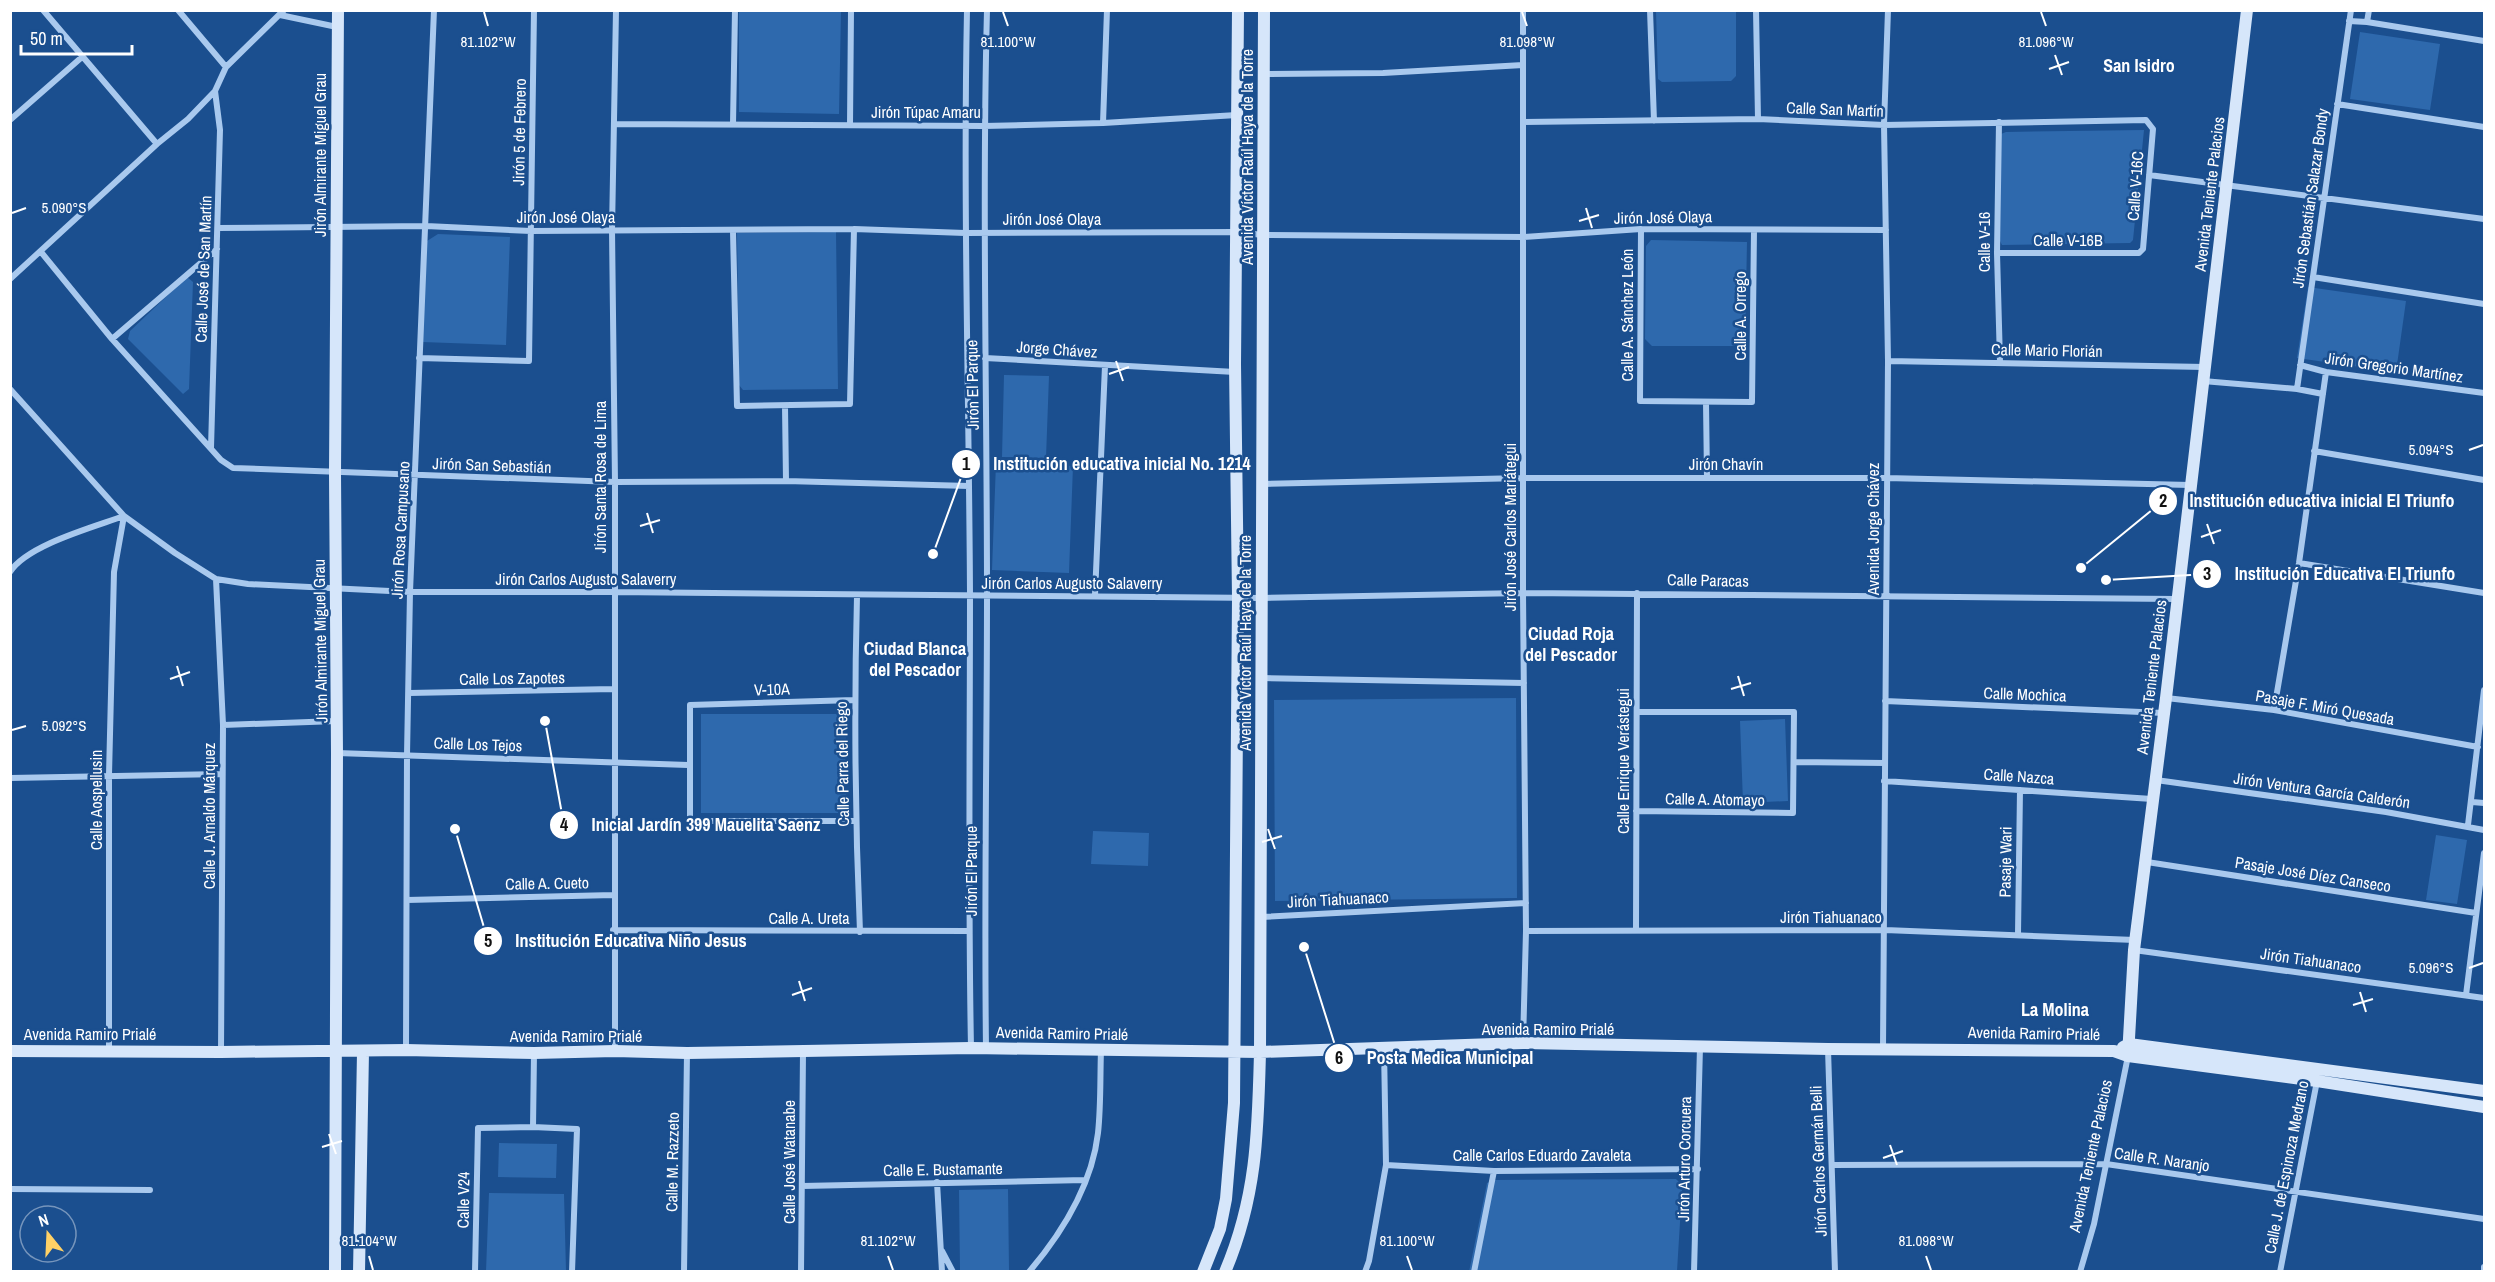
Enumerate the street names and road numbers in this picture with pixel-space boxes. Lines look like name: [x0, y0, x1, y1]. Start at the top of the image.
street label: Avenida Víctor Raúl Haya de la Torre: [1236, 49, 1258, 266]
street label: Jirón Almirante Miguel Grau: [309, 73, 331, 237]
street label: Jirón 5 de Febrero: [507, 78, 531, 186]
street label: Calle San Martín: [1786, 96, 1884, 122]
street label: Jirón Túpac Amaru: [871, 101, 981, 123]
street label: Jirón Sebastián Salazar Bondy: [2287, 106, 2334, 289]
street label: Avenida Teniente Palacios: [2188, 115, 2229, 274]
street label: Calle V-16C: [2122, 150, 2148, 222]
street label: Calle José de San Martín: [189, 195, 217, 343]
street label: Jirón José Olaya: [1614, 205, 1713, 229]
street label: Jirón José Olaya: [517, 206, 616, 228]
street label: Jirón José Olaya: [1003, 208, 1102, 230]
street label: Calle V-16: [1973, 212, 1995, 272]
street label: Calle V-16B: [2033, 229, 2103, 251]
street label: Calle A. Sánchez León: [1616, 249, 1638, 381]
street label: Calle A. Orrego: [1729, 271, 1751, 361]
street label: Jorge Chávez: [1016, 335, 1099, 363]
street label: Calle Mario Florián: [1991, 338, 2103, 362]
street label: Jirón El Parque: [960, 340, 984, 430]
street label: Jirón Gregorio Martínez: [2324, 346, 2465, 388]
street label: Jirón Santa Rosa de Lima: [589, 400, 611, 553]
street label: Jirón José Carlos Mariátegui: [1499, 443, 1521, 611]
street label: Jirón San Sebastián: [432, 452, 552, 478]
street label: Jirón Chavín: [1689, 453, 1763, 475]
street label: Jirón Rosa Campusano: [385, 461, 415, 599]
street label: Avenida Jorge Chávez: [1862, 462, 1884, 596]
street label: Avenida Víctor Raúl Haya de la Torre: [1234, 535, 1256, 752]
street label: Jirón Almirante Miguel Grau: [308, 559, 332, 723]
street label: Jirón Carlos Augusto Salaverry: [496, 568, 677, 590]
street label: Calle Paracas: [1667, 568, 1749, 592]
street label: Jirón Carlos Augusto Salaverry: [982, 572, 1163, 594]
street label: Avenida Teniente Palacios: [2130, 598, 2171, 757]
street label: Calle Los Zapotes: [459, 666, 565, 690]
street label: V-10A: [754, 677, 790, 701]
street label: Calle Mochica: [1983, 682, 2068, 706]
street label: Pasaje F. Miró Quesada: [2254, 684, 2397, 730]
street label: Calle Enrique Verástegui: [1612, 688, 1634, 834]
street label: Calle Parra del Riego: [830, 701, 854, 827]
street label: Calle Los Tejos: [433, 731, 523, 757]
street label: Calle J. Arnaldo Márquez: [198, 742, 220, 889]
street label: Calle Aospellusin: [85, 750, 107, 850]
street label: Calle Nazca: [1983, 763, 2056, 789]
street label: Jirón Ventura García Calderón: [2232, 767, 2412, 813]
street label: Calle A. Atomayo: [1665, 787, 1765, 811]
street label: Jirón El Parque: [960, 826, 982, 916]
street label: Pasaje Wari: [1993, 826, 2017, 898]
street label: Pasaje José Díez Canseco: [2233, 851, 2393, 897]
street label: Calle A. Cueto: [505, 871, 589, 895]
street label: Jirón Tiahuanaco: [1287, 885, 1389, 913]
street label: Jirón Tiahuanaco: [1780, 906, 1882, 928]
street label: Calle A. Ureta: [769, 907, 850, 929]
street label: Jirón Tiahuanaco: [2259, 942, 2363, 978]
street label: Avenida Ramiro Prialé: [1481, 1018, 1614, 1040]
street label: Avenida Ramiro Prialé: [995, 1021, 1128, 1045]
street label: Avenida Ramiro Prialé: [1967, 1021, 2100, 1045]
street label: Avenida Ramiro Prialé: [23, 1023, 156, 1045]
street label: Avenida Ramiro Prialé: [509, 1025, 642, 1047]
street label: Avenida Teniente Palacios: [2063, 1078, 2117, 1235]
street label: Calle J. de Espinoza Medrano: [2258, 1079, 2314, 1255]
street label: Jirón Carlos Germán Belli: [1804, 1085, 1832, 1237]
street label: Jirón Arturo Corcuera: [1672, 1095, 1696, 1222]
street label: Calle José Watanabe: [778, 1100, 800, 1224]
street label: Calle M. Razzeto: [660, 1112, 684, 1212]
street label: Calle R. Naranjo: [2113, 1141, 2211, 1177]
street label: Calle Carlos Eduardo Zavaleta: [1453, 1144, 1632, 1166]
street label: Calle E. Bustamante: [883, 1157, 1003, 1181]
street label: Calle V24: [452, 1171, 474, 1229]

